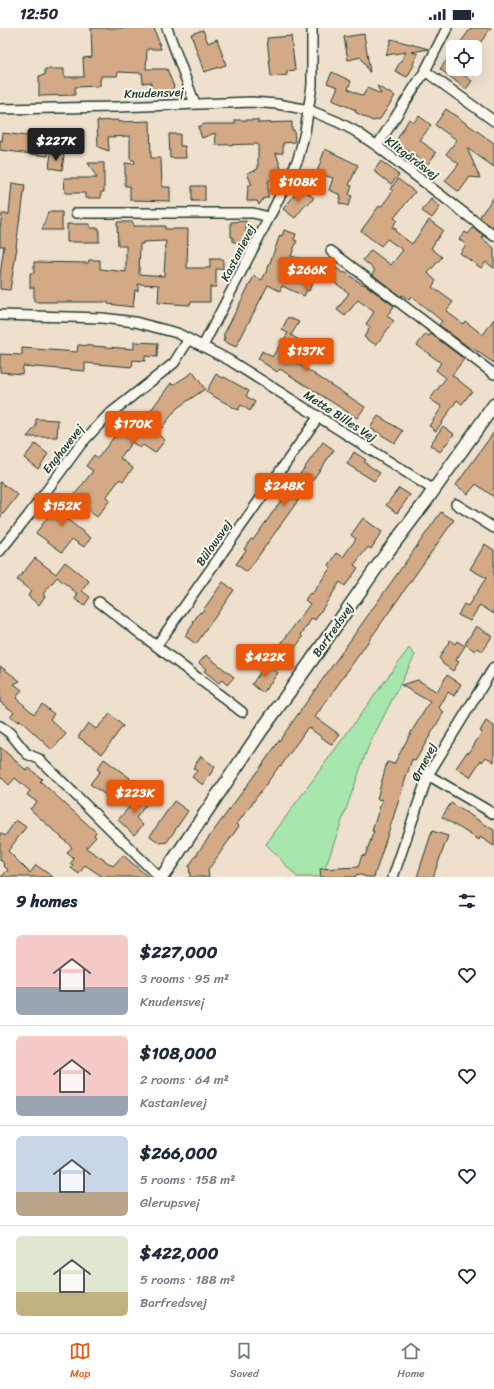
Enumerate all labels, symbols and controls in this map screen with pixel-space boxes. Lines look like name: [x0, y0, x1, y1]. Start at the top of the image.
text: 12:50: [20, 1, 58, 27]
map controls: [446, 40, 482, 76]
button: locate: [446, 40, 482, 76]
street label: Knudensvej: [124, 81, 185, 105]
pin: $227K: [28, 128, 84, 162]
text: $227K: [36, 129, 76, 152]
street label: Klitgårdsvej: [380, 130, 444, 186]
pin: $108K: [270, 169, 326, 203]
text: $108K: [279, 170, 317, 193]
street label: Kastanievej: [214, 220, 262, 286]
pin: $266K: [279, 257, 335, 291]
text: $266K: [288, 258, 326, 281]
pin: $137K: [278, 338, 334, 372]
text: $137K: [288, 339, 324, 362]
street label: Mette Billes Vej: [299, 384, 381, 448]
pin: $170K: [105, 411, 161, 445]
text: $170K: [114, 412, 152, 435]
street label: Enghavevej: [36, 419, 90, 479]
pin: $248K: [256, 473, 312, 507]
text: $248K: [264, 474, 304, 497]
pin: $152K: [34, 493, 90, 527]
text: $152K: [43, 494, 81, 517]
street label: Bülowsvej: [190, 515, 238, 571]
street label: Barfredsvej: [306, 598, 360, 662]
pin: $422K: [237, 644, 293, 678]
text: $422K: [245, 645, 285, 668]
street label: Ørnevej: [405, 739, 443, 785]
pin: $223K: [107, 780, 163, 814]
text: $223K: [116, 781, 154, 804]
text: 9 homes: [16, 886, 77, 916]
icon: filters: [456, 890, 478, 912]
text: $227,000: [140, 937, 218, 967]
icon: home: [48, 951, 96, 999]
icon: heart: [456, 964, 478, 986]
text: 3 rooms · 95 m²: [140, 967, 229, 990]
text: Knudensvej: [140, 990, 205, 1013]
text: $108,000: [140, 1038, 217, 1068]
icon: home: [48, 1052, 96, 1100]
icon: heart: [456, 1065, 478, 1087]
text: 2 rooms · 64 m²: [140, 1068, 229, 1091]
text: Kastanievej: [140, 1091, 207, 1114]
text: $266,000: [140, 1138, 217, 1168]
icon: home: [48, 1152, 96, 1200]
icon: heart: [456, 1165, 478, 1187]
text: 5 rooms · 158 m²: [140, 1168, 235, 1191]
text: Glerupsvej: [140, 1191, 200, 1214]
text: $422,000: [140, 1238, 219, 1268]
icon: home: [48, 1252, 96, 1300]
icon: heart: [456, 1265, 478, 1287]
text: 5 rooms · 188 m²: [140, 1268, 235, 1291]
text: Barfredsvej: [140, 1291, 207, 1314]
tab: Map: [69, 1340, 91, 1383]
tab: Saved: [230, 1340, 259, 1383]
tab: Home: [397, 1340, 425, 1383]

